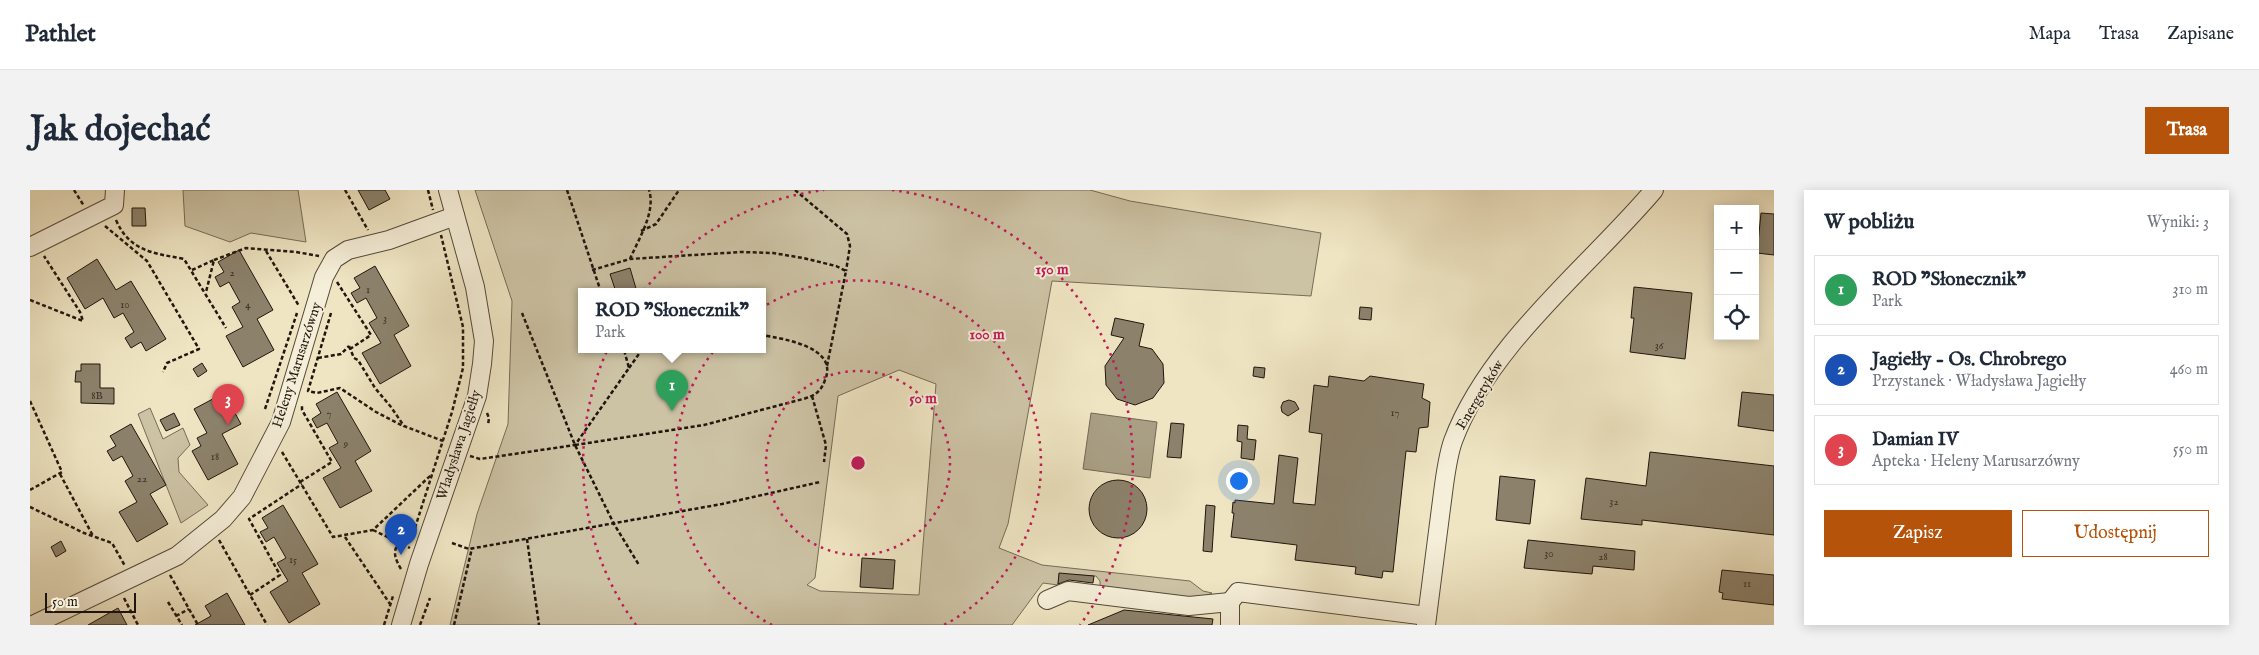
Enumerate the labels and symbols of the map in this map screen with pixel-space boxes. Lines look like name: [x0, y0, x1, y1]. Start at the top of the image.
text: 150 m: [1035, 260, 1069, 279]
house number: 2: [229, 266, 235, 280]
house number: 1: [366, 283, 370, 297]
house number: 10: [120, 298, 130, 312]
house number: 4: [245, 298, 251, 312]
street label: Heleny Marusarzówny: [268, 300, 326, 430]
house number: 3: [383, 312, 387, 326]
text: 100 m: [969, 325, 1005, 344]
house number: 36: [1655, 339, 1664, 353]
street label: Energetyków: [1452, 356, 1508, 433]
pin: 1: [656, 370, 688, 411]
pin: 3: [212, 384, 244, 425]
street label: Władysława Jagiełły: [433, 388, 485, 502]
house number: 8B: [91, 389, 103, 403]
text: 50 m: [909, 389, 937, 408]
house number: 17: [1390, 406, 1400, 420]
house number: 7: [326, 407, 332, 421]
house number: 9: [343, 437, 349, 451]
house number: 18: [211, 450, 219, 464]
centre of rings: [849, 454, 867, 472]
your location: [1226, 468, 1252, 494]
house number: 22: [137, 472, 147, 486]
house number: 32: [1609, 495, 1619, 509]
pin: 2: [385, 514, 417, 555]
house number: 30: [1544, 547, 1554, 561]
house number: 28: [1598, 550, 1608, 564]
house number: 15: [289, 553, 297, 567]
house number: 11: [1743, 577, 1751, 591]
scale bar: [45, 590, 136, 613]

